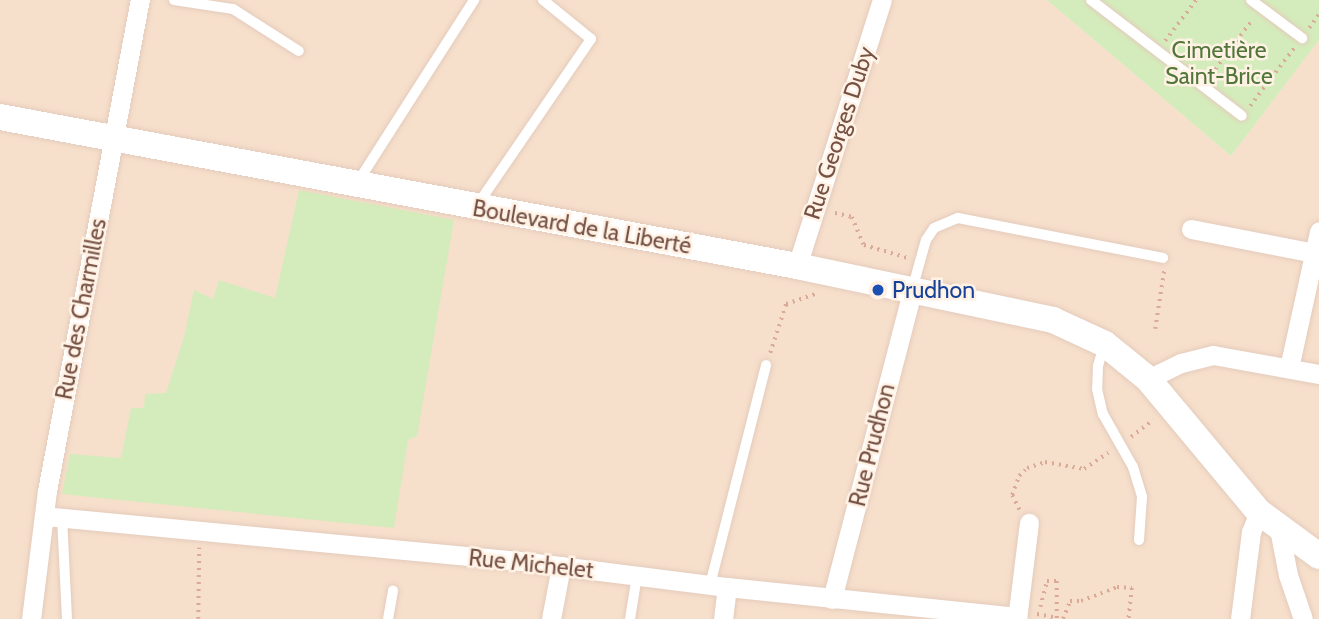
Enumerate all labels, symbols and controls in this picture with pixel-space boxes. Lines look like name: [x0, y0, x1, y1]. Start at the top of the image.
park label: Cimetière Saint-Brice: [1165, 36, 1273, 90]
street label: Rue Georges Duby: [798, 43, 880, 223]
street label: Boulevard de la Liberté: [471, 194, 693, 260]
street label: Rue des Charmilles: [50, 216, 112, 402]
place label: Prudhon: [892, 276, 975, 304]
marker: Prudhon: [870, 282, 886, 298]
street label: Rue Prudhon: [843, 381, 901, 509]
street label: Rue Michelet: [467, 544, 595, 584]

